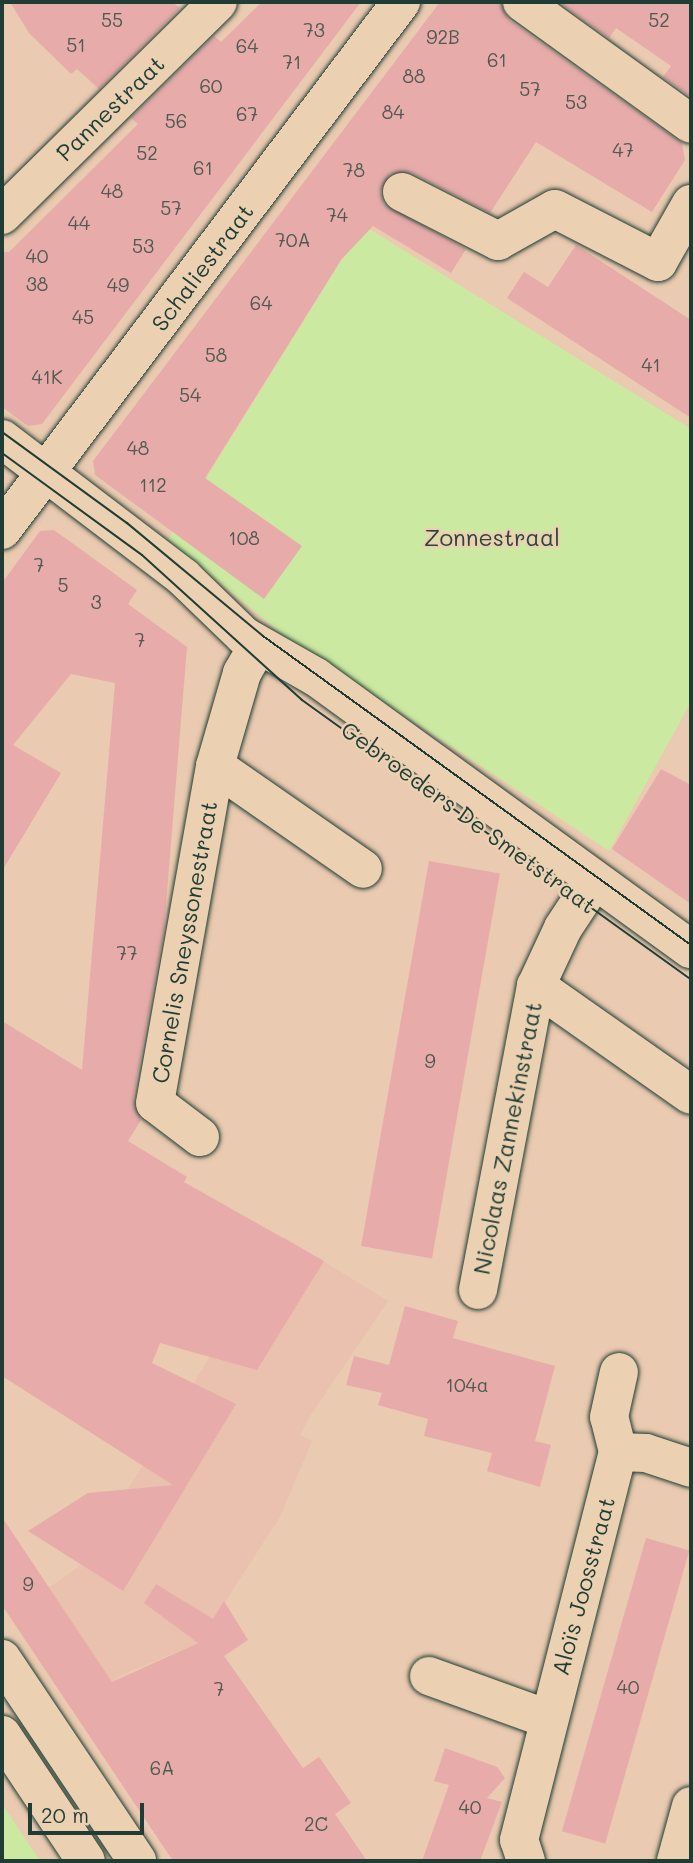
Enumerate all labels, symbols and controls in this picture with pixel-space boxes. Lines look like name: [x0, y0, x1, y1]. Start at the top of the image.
house number: 55: [101, 9, 123, 31]
house number: 52: [648, 9, 670, 31]
house number: 73: [303, 19, 325, 41]
house number: 92B: [426, 26, 460, 48]
house number: 51: [66, 34, 86, 56]
house number: 64: [236, 35, 258, 57]
house number: 61: [487, 49, 507, 71]
street label: Pannestraat: [50, 50, 170, 166]
house number: 71: [282, 51, 302, 73]
house number: 88: [403, 65, 425, 87]
house number: 60: [199, 75, 223, 97]
house number: 57: [519, 78, 541, 100]
house number: 53: [565, 91, 587, 113]
house number: 84: [382, 101, 404, 123]
house number: 67: [236, 103, 258, 125]
house number: 56: [165, 110, 187, 132]
house number: 47: [612, 139, 634, 161]
house number: 52: [136, 142, 158, 164]
house number: 61: [193, 157, 213, 179]
house number: 78: [343, 159, 365, 181]
house number: 48: [101, 180, 123, 202]
house number: 57: [160, 197, 182, 219]
street label: Schaliestraat: [145, 198, 259, 336]
house number: 74: [326, 204, 348, 226]
house number: 44: [68, 212, 90, 234]
house number: 70A: [275, 229, 311, 251]
house number: 53: [132, 235, 154, 257]
house number: 40: [26, 245, 48, 267]
house number: 38: [26, 273, 48, 295]
house number: 49: [107, 274, 129, 296]
house number: 64: [250, 292, 272, 314]
house number: 45: [72, 306, 94, 328]
house number: 58: [205, 344, 227, 366]
house number: 41: [641, 354, 661, 376]
house number: 41K: [31, 366, 63, 388]
house number: 54: [179, 384, 201, 406]
house number: 48: [127, 437, 149, 459]
house number: 112: [139, 474, 167, 496]
park label: Zonnestraal: [424, 523, 560, 551]
house number: 108: [228, 527, 260, 549]
house number: 7: [34, 554, 44, 576]
house number: 5: [57, 574, 69, 596]
house number: 3: [90, 591, 102, 613]
house number: 7: [135, 629, 145, 651]
street label: Gebroeders De Smetstraat: [336, 715, 602, 919]
street label: Cornelis Sneyssonestraat: [146, 799, 222, 1085]
house number: 77: [116, 942, 138, 964]
street label: Nicolaas Zannekinstraat: [467, 999, 547, 1277]
house number: 9: [424, 1050, 436, 1072]
house number: 104a: [445, 1374, 489, 1396]
street label: Aloïs Joosstraat: [546, 1494, 620, 1678]
house number: 9: [22, 1573, 34, 1595]
house number: 40: [617, 1676, 639, 1698]
house number: 7: [214, 1678, 224, 1700]
house number: 6A: [150, 1757, 174, 1779]
scale bar: [32, 1790, 147, 1834]
house number: 40: [459, 1796, 481, 1818]
text: 20 m: [41, 1801, 89, 1828]
house number: 2C: [304, 1813, 328, 1835]

